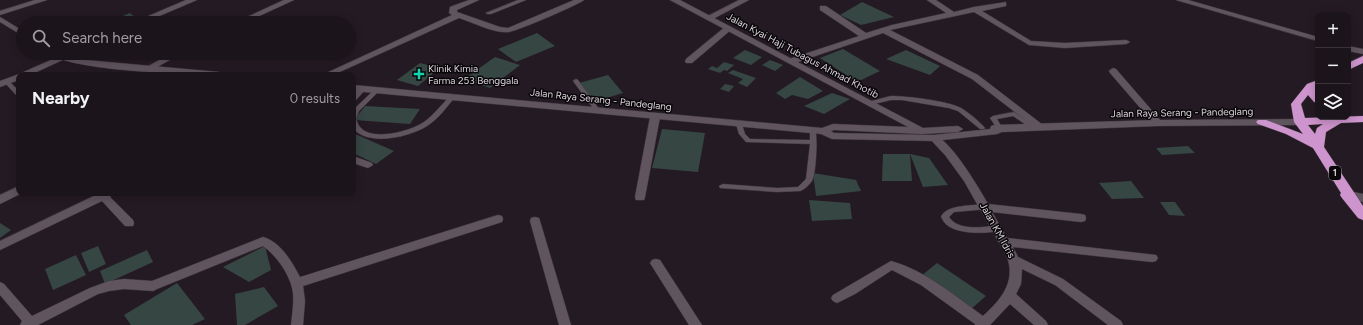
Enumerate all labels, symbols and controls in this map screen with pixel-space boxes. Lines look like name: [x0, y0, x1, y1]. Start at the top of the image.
street label: Jalan Kyai Haji Tubagus Ahmad Khotib: [724, 10, 881, 101]
map controls: [1315, 12, 1351, 120]
button: +: [1315, 12, 1351, 48]
search box: [16, 16, 356, 60]
icon: search: [30, 27, 52, 49]
text: Search here: [62, 29, 142, 47]
button: −: [1315, 48, 1351, 84]
place label: Klinik Kimia Farma 253 Benggala: [428, 62, 518, 87]
marker: Klinik Kimia Farma 253 Benggala: [413, 68, 425, 80]
button: layers: [1315, 84, 1351, 120]
street label: Jalan Raya Serang - Pandeglang: [529, 86, 673, 113]
text: Nearby: [32, 88, 90, 108]
text: 0 results: [290, 91, 340, 106]
street label: Jalan Raya Serang - Pandeglang: [1111, 105, 1254, 120]
road number: 1: [1329, 166, 1341, 180]
street label: Jalan KM Idris: [977, 200, 1018, 261]

